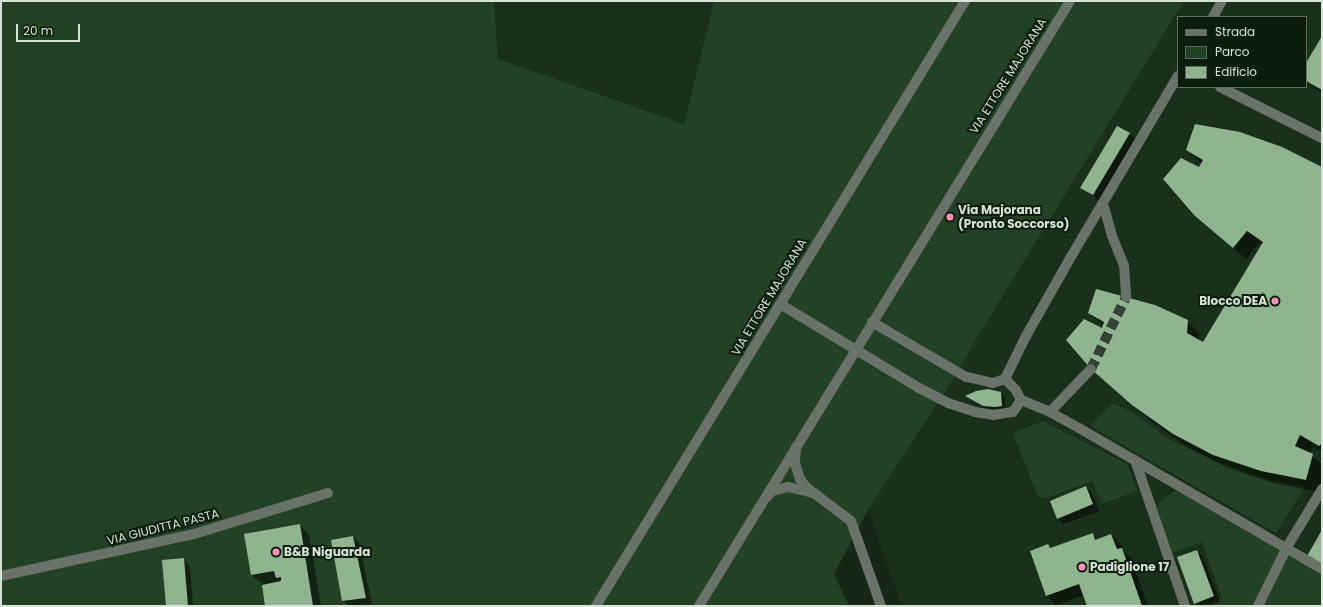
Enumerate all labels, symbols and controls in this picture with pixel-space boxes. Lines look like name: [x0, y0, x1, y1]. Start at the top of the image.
street label: VIA ETTORE MAJORANA: [966, 15, 1050, 137]
scale bar: [18, 16, 82, 42]
legend: [1177, 16, 1307, 88]
text: 20 m: [23, 22, 53, 39]
text: Strada: [1215, 23, 1255, 40]
text: Parco: [1215, 43, 1250, 60]
text: Edificio: [1215, 63, 1257, 80]
place label: Via Majorana (Pronto Soccorso): [958, 203, 1070, 231]
marker: Via Majorana (Pronto Soccorso): [945, 212, 955, 222]
street label: VIA ETTORE MAJORANA: [728, 236, 810, 358]
place label: Blocco DEA: [1199, 294, 1267, 308]
marker: Blocco DEA: [1270, 296, 1280, 306]
street label: VIA GIUDITTA PASTA: [105, 506, 221, 548]
place label: B&B Niguarda: [284, 545, 370, 559]
marker: B&B Niguarda: [271, 547, 281, 557]
place label: Padiglione 17: [1090, 560, 1169, 574]
marker: Padiglione 17: [1077, 562, 1087, 572]

